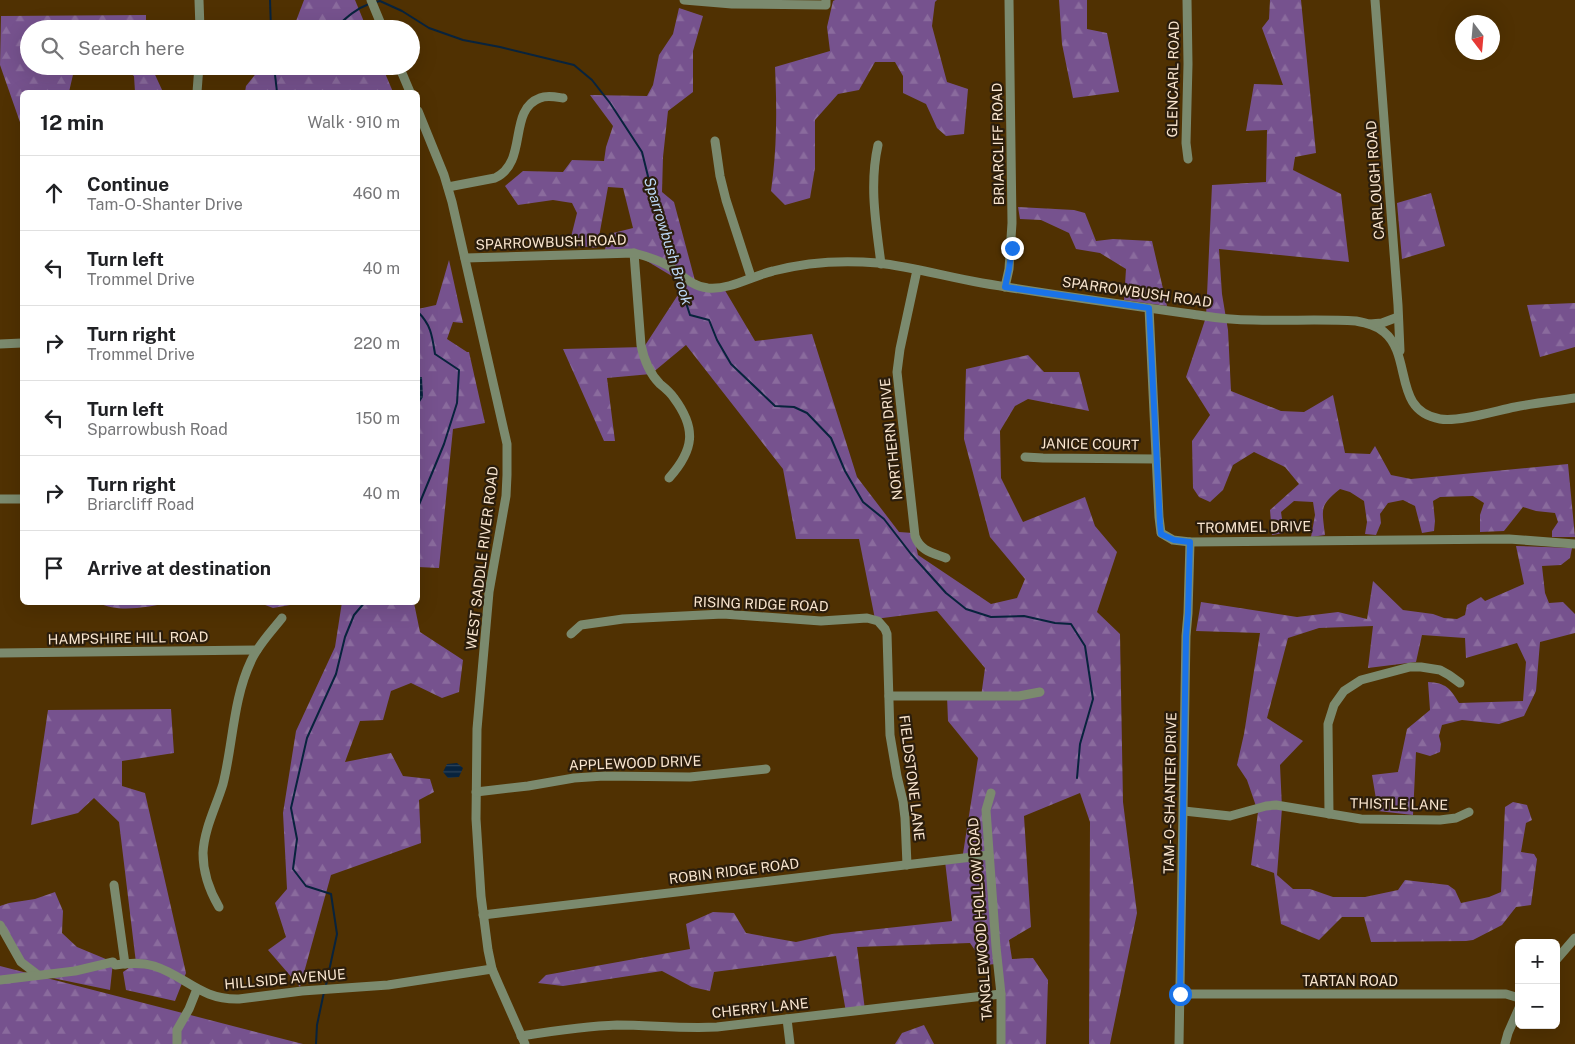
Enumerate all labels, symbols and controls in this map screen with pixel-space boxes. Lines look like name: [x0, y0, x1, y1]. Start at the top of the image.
north arrow: [1455, 15, 1500, 60]
search box: [20, 20, 420, 75]
street label: GLENCARL ROAD: [1164, 20, 1182, 138]
icon: search: [38, 34, 66, 62]
text: Search here: [78, 37, 185, 59]
street label: BRIARCLIFF ROAD: [989, 83, 1007, 205]
text: 12 min: [40, 110, 104, 135]
text: Walk · 910 m: [307, 113, 400, 132]
street label: CARLOUGH ROAD: [1363, 120, 1387, 240]
text: Continue: [87, 173, 169, 195]
water label: Sparrowbush Brook: [641, 175, 696, 308]
icon: ahead: [40, 179, 68, 207]
text: 460 m: [353, 184, 400, 203]
text: Tam-O-Shanter Drive: [87, 195, 243, 214]
street label: SPARROWBUSH ROAD: [475, 231, 627, 253]
route end: [1001, 237, 1024, 260]
text: Turn left: [87, 248, 164, 270]
icon: left: [40, 254, 68, 282]
text: 40 m: [362, 259, 400, 278]
text: Trommel Drive: [87, 270, 195, 289]
street label: SPARROWBUSH ROAD: [1061, 274, 1213, 310]
text: Turn right: [87, 323, 176, 345]
icon: right: [40, 329, 68, 357]
text: 220 m: [353, 334, 400, 353]
text: Trommel Drive: [87, 345, 195, 364]
street label: NORTHERN DRIVE: [877, 377, 905, 501]
text: Turn left: [87, 398, 164, 420]
icon: left: [40, 404, 68, 432]
text: 150 m: [356, 409, 400, 428]
text: Sparrowbush Road: [87, 420, 228, 439]
street label: JANICE COURT: [1041, 435, 1139, 453]
street label: WEST SADDLE RIVER ROAD: [463, 465, 501, 651]
text: Turn right: [87, 473, 176, 495]
icon: right: [40, 479, 68, 507]
text: 40 m: [362, 484, 400, 503]
text: Briarcliff Road: [87, 495, 194, 514]
street label: TROMMEL DRIVE: [1197, 518, 1311, 536]
icon: arrive: [40, 554, 68, 582]
text: Arrive at destination: [87, 557, 271, 579]
street label: RISING RIDGE ROAD: [693, 594, 829, 614]
street label: HAMPSHIRE HILL ROAD: [48, 629, 208, 647]
street label: TAM-O-SHANTER DRIVE: [1161, 712, 1179, 874]
street label: FIELDSTONE LANE: [896, 714, 928, 842]
street label: APPLEWOOD DRIVE: [568, 753, 702, 773]
street label: THISTLE LANE: [1350, 795, 1448, 813]
street label: TANGLEWOOD HOLLOW ROAD: [965, 817, 995, 1021]
street label: ROBIN RIDGE ROAD: [668, 855, 800, 887]
map controls: [1515, 939, 1560, 1029]
button: +: [1515, 939, 1560, 984]
street label: HILLSIDE AVENUE: [224, 966, 346, 992]
street label: TARTAN ROAD: [1302, 973, 1398, 989]
route start: [1169, 983, 1192, 1006]
button: −: [1515, 984, 1560, 1029]
street label: CHERRY LANE: [711, 995, 809, 1021]

